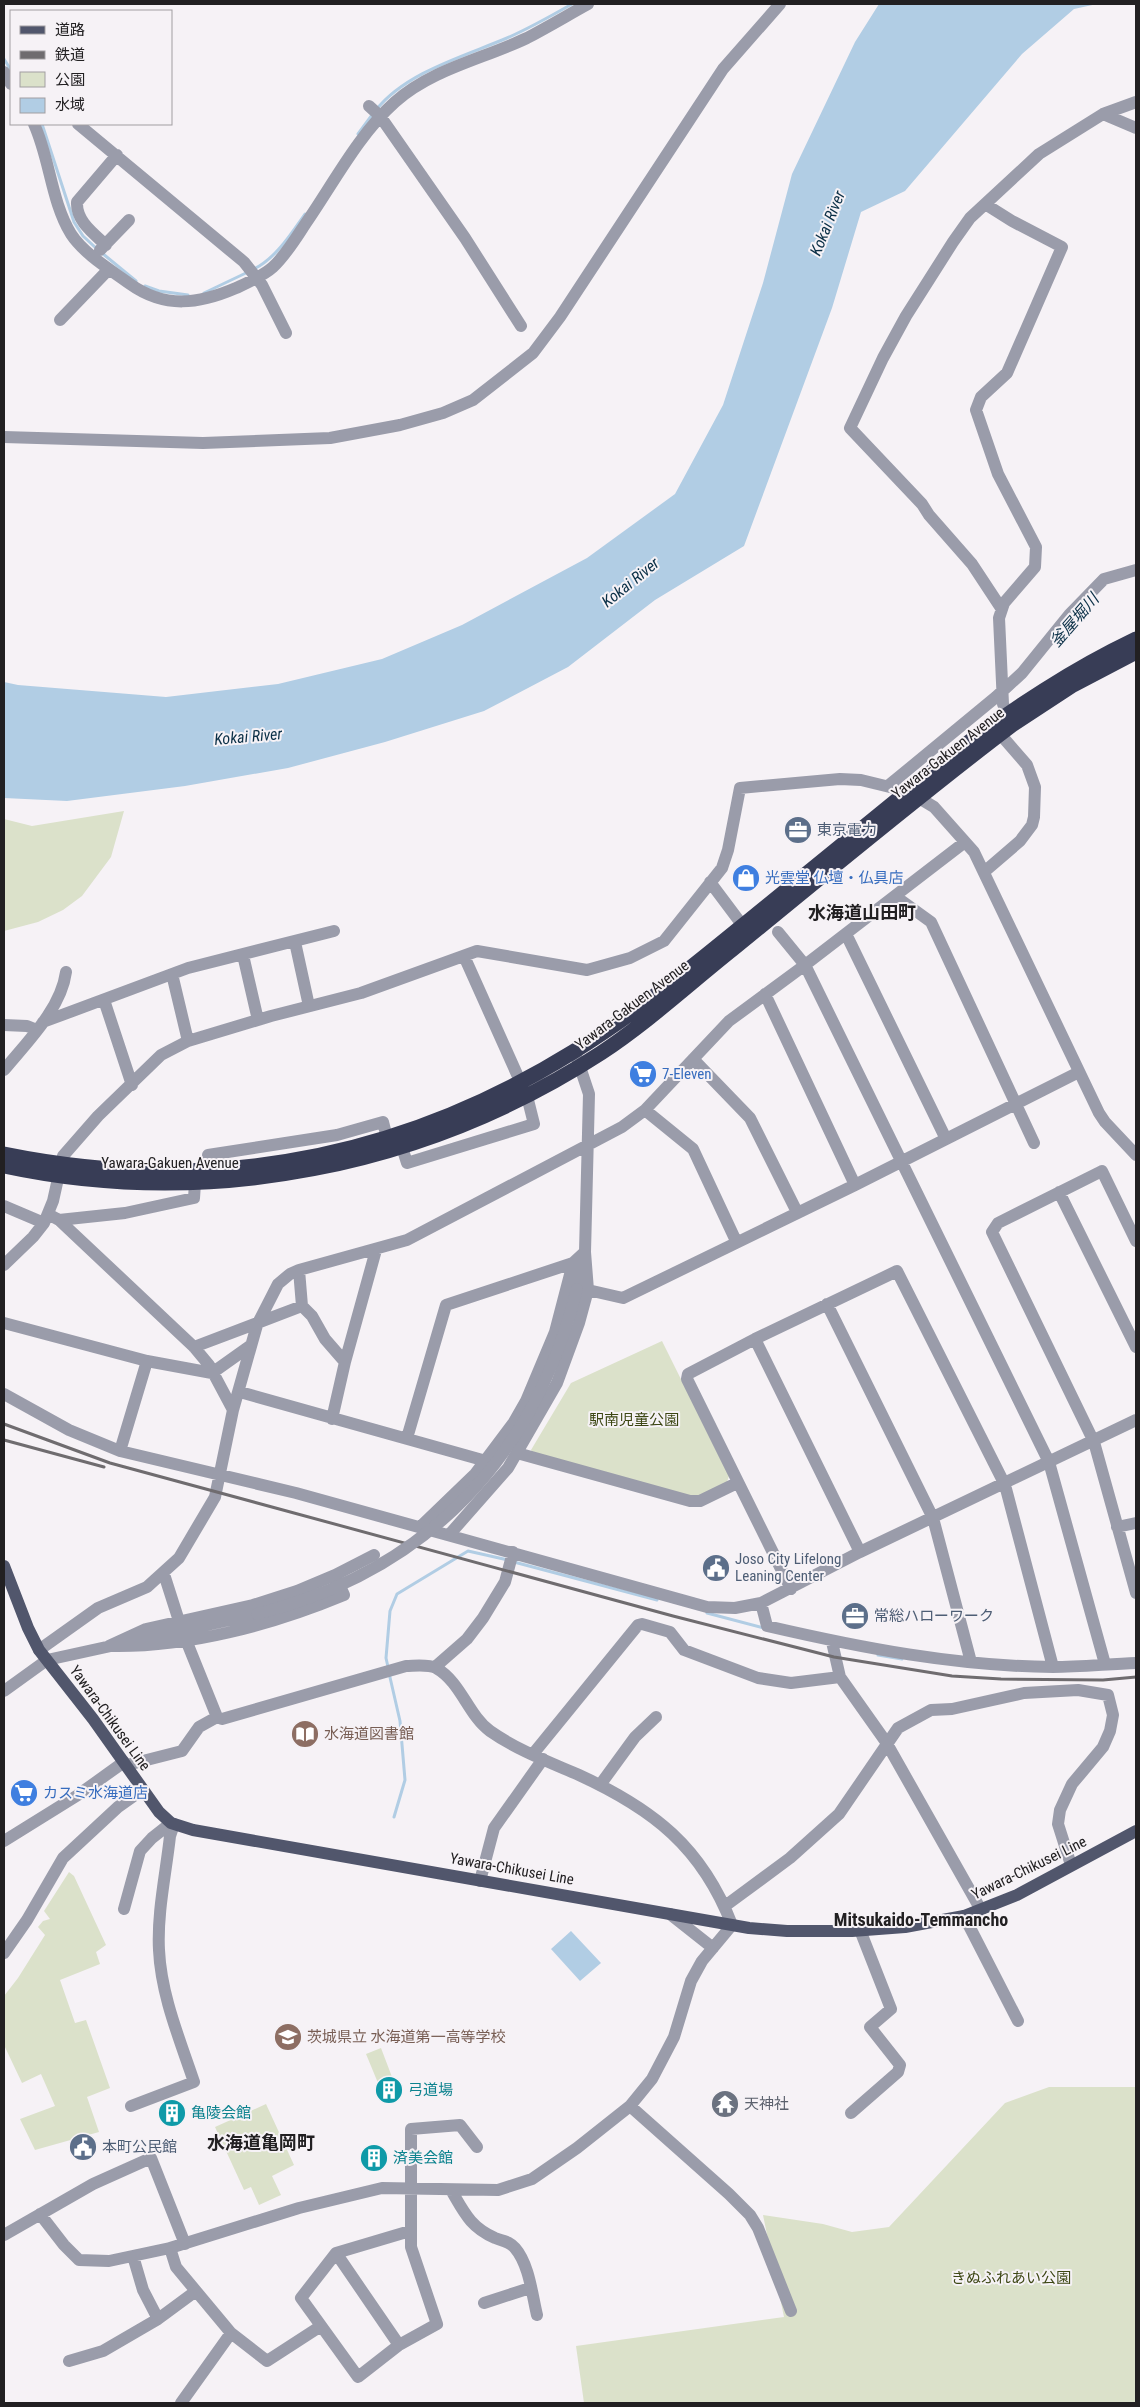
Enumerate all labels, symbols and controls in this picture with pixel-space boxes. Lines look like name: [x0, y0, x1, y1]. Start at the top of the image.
legend: [10, 10, 172, 125]
text: 道路: [55, 21, 85, 39]
text: 鉄道: [55, 46, 85, 64]
text: 公園: [55, 71, 85, 89]
text: 水域: [55, 96, 85, 114]
water label: Kokai River: [806, 187, 849, 258]
water label: Kokai River: [598, 553, 664, 611]
water label: 釜屋堀川: [1046, 588, 1104, 651]
street label: Yawara-Gakuen Avenue: [888, 704, 1008, 802]
water label: Kokai River: [213, 724, 284, 749]
office icon: 東京電力: [783, 815, 813, 845]
place label: 東京電力: [817, 821, 877, 839]
shop icon: 光雲堂 仏壇・仏具店: [731, 863, 761, 893]
place label: 光雲堂 仏壇・仏具店: [765, 869, 903, 887]
district label: 水海道山田町: [808, 902, 916, 923]
street label: Yawara-Gakuen Avenue: [572, 956, 692, 1054]
supermarket icon: 7-Eleven: [628, 1059, 658, 1089]
place label: 7-Eleven: [662, 1065, 712, 1083]
street label: Yawara-Gakuen Avenue: [101, 1154, 239, 1172]
park label: 駅南児童公園: [589, 1411, 679, 1429]
place label: Joso City Lifelong Leaning Center: [735, 1550, 841, 1585]
public building icon: Joso City Lifelong Leaning Center: [701, 1553, 731, 1583]
office icon: 常総ハローワーク: [840, 1601, 870, 1631]
place label: 常総ハローワーク: [874, 1607, 994, 1625]
street label: Yawara-Chikusei Line: [66, 1662, 154, 1774]
library icon: 水海道図書館: [290, 1719, 320, 1749]
place label: 水海道図書館: [324, 1725, 414, 1743]
supermarket icon: カスミ水海道店: [9, 1778, 39, 1808]
place label: カスミ水海道店: [43, 1784, 148, 1802]
street label: Yawara-Chikusei Line: [969, 1832, 1089, 1904]
street label: Yawara-Chikusei Line: [449, 1849, 575, 1889]
district label: Mitsukaido-Temmancho: [834, 1909, 1008, 1930]
school or university icon: 茨城県立 水海道第一高等学校: [273, 2022, 303, 2052]
place label: 茨城県立 水海道第一高等学校: [307, 2028, 505, 2046]
building icon: 弓道場: [374, 2075, 404, 2105]
place label: 弓道場: [408, 2081, 453, 2099]
temple icon: 天神社: [710, 2089, 740, 2119]
place label: 天神社: [744, 2095, 789, 2113]
building icon: 亀陵会館: [157, 2098, 187, 2128]
place label: 亀陵会館: [191, 2104, 251, 2122]
public building icon: 本町公民館: [68, 2132, 98, 2162]
district label: 水海道亀岡町: [207, 2132, 315, 2153]
place label: 本町公民館: [102, 2138, 177, 2156]
building icon: 済美会館: [359, 2143, 389, 2173]
place label: 済美会館: [393, 2149, 453, 2167]
park label: きぬふれあい公園: [951, 2269, 1071, 2287]

